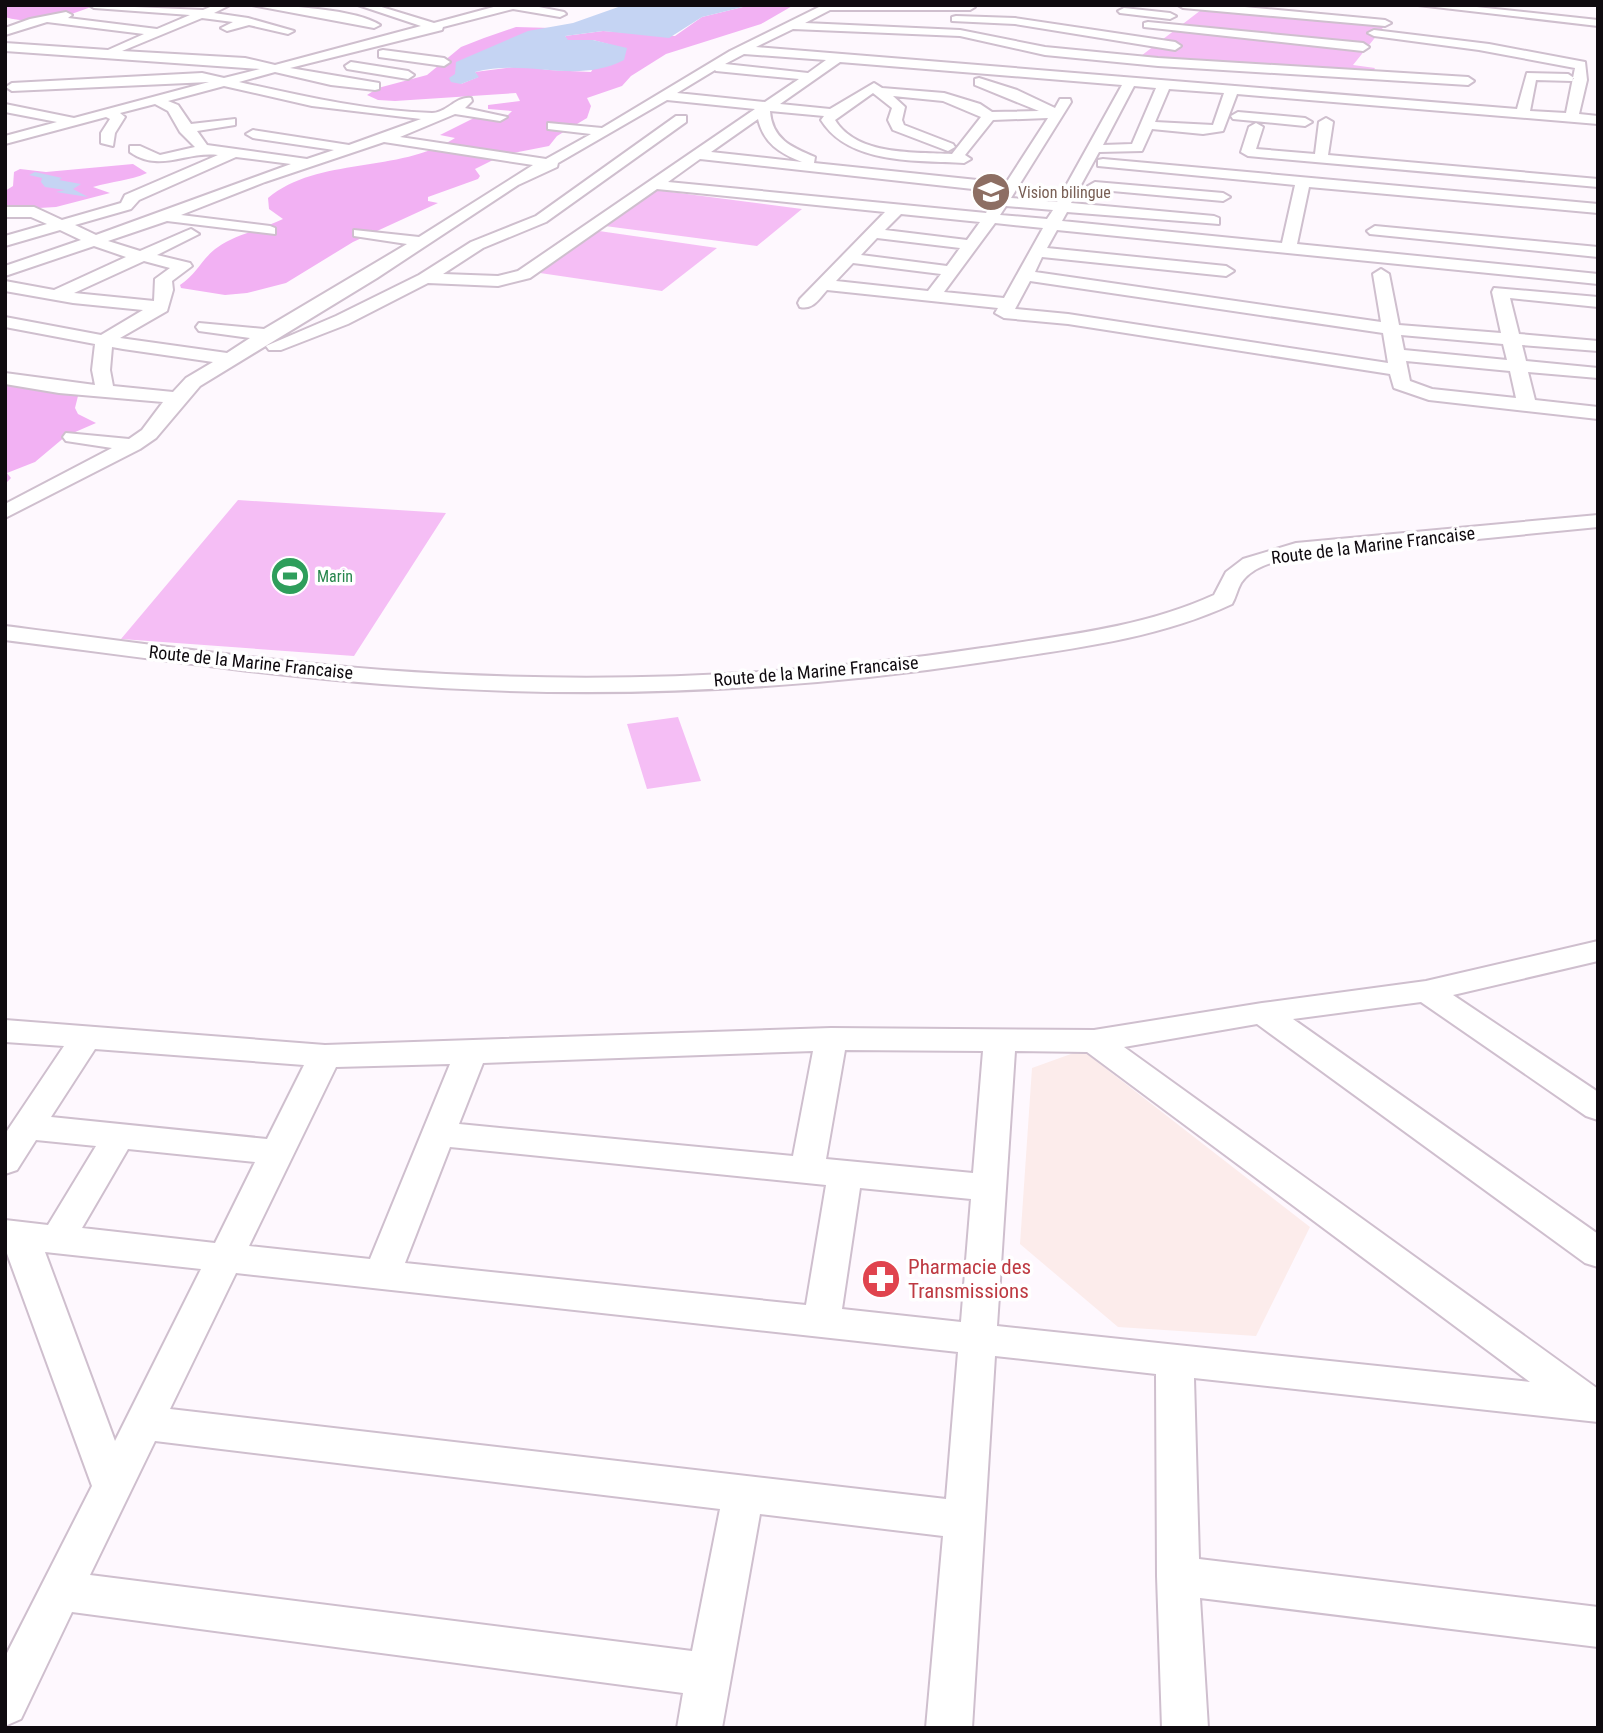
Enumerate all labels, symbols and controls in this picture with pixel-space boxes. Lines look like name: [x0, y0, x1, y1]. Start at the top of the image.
school or university icon: Vision bilingue: [970, 171, 1012, 213]
place label: Vision bilingue: [1018, 183, 1111, 202]
street label: Route de la Marine Francaise: [1270, 522, 1476, 568]
sports icon: Marin: [269, 555, 311, 597]
place label: Marin: [317, 567, 353, 586]
street label: Route de la Marine Francaise: [148, 641, 354, 683]
street label: Route de la Marine Francaise: [713, 652, 919, 690]
place label: Pharmacie des Transmissions: [908, 1255, 1031, 1303]
pharmacy icon: Pharmacie des Transmissions: [860, 1258, 902, 1300]

